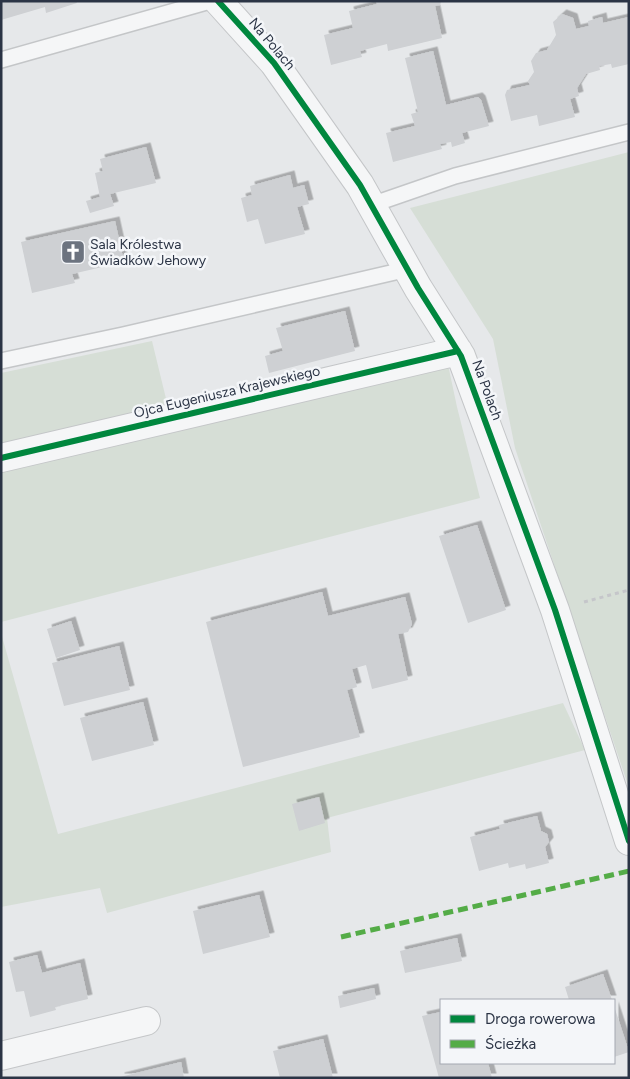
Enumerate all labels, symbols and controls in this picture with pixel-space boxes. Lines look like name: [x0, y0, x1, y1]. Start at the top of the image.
street label: Na Polach: [245, 14, 299, 74]
place label: Sala Królestwa Świadków Jehowy: [90, 236, 207, 269]
church icon: Sala Królestwa Świadków Jehowy: [60, 239, 86, 265]
street label: Na Polach: [468, 357, 506, 423]
street label: Ojca Eugeniusza Krajewskiego: [132, 362, 322, 422]
legend: [440, 999, 615, 1064]
text: Droga rowerowa: [485, 1010, 595, 1028]
text: Ścieżka: [485, 1035, 536, 1053]

